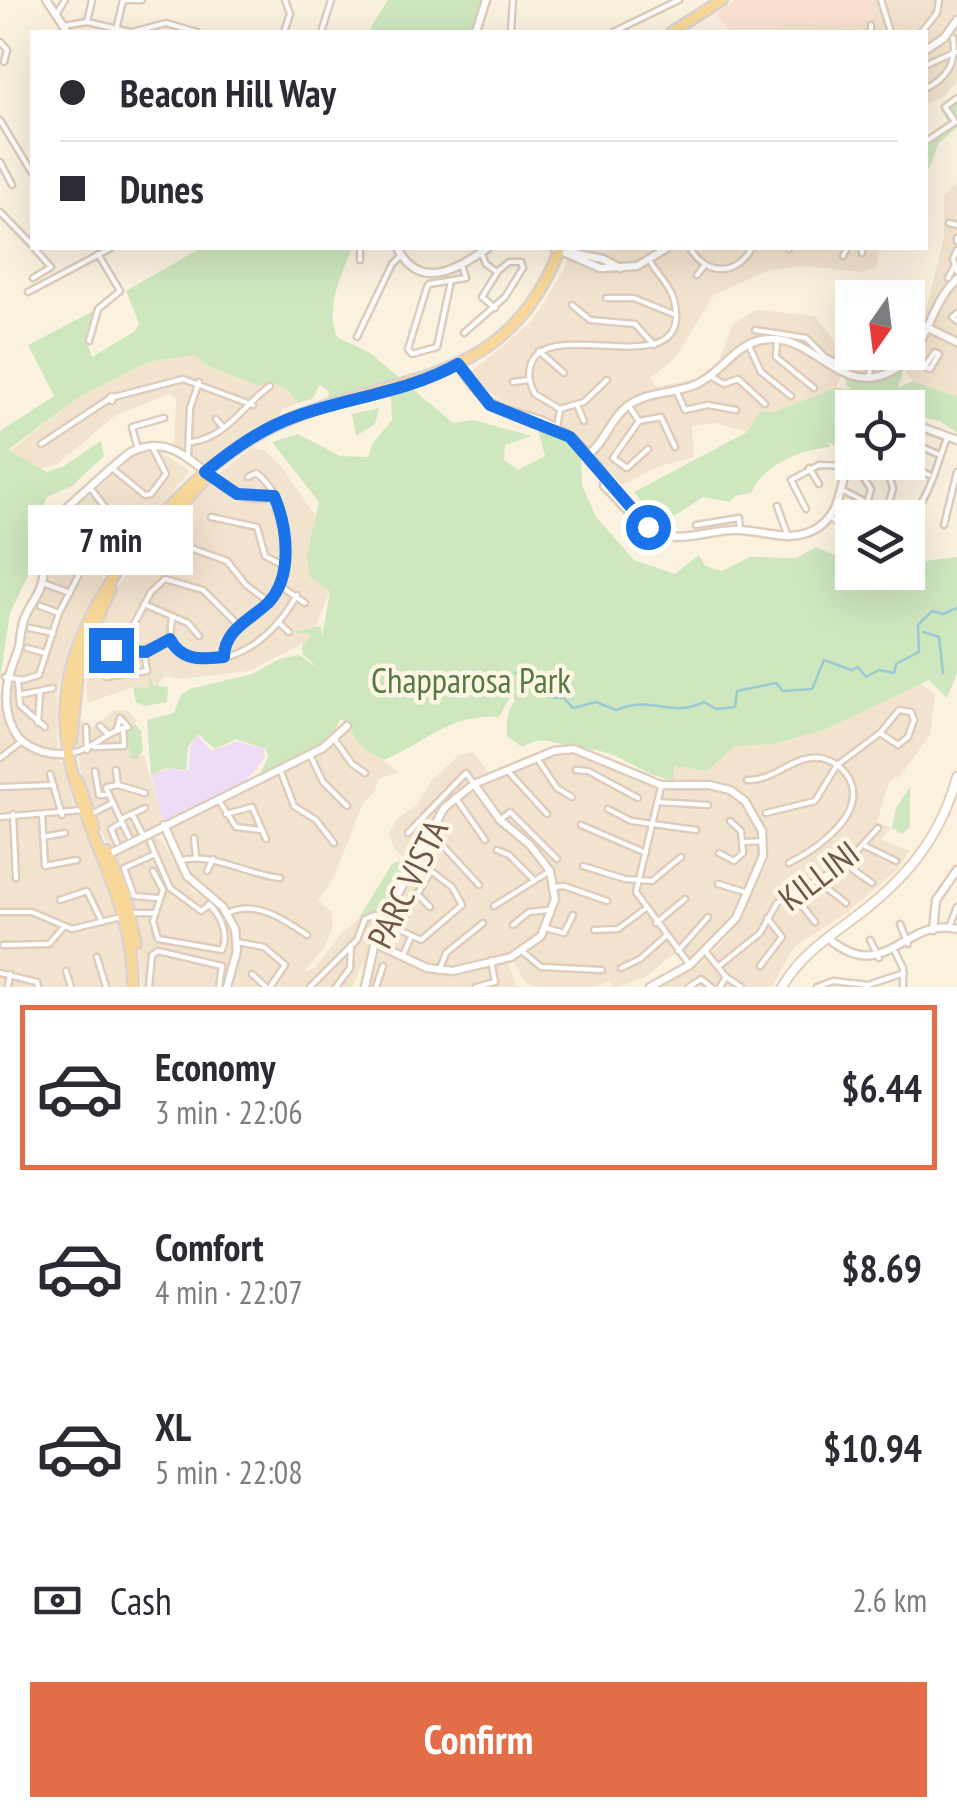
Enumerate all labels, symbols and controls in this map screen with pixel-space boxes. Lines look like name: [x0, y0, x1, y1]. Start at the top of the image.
text: Beacon Hill Way: [120, 68, 336, 117]
text: Dunes: [120, 164, 204, 213]
north arrow: [835, 280, 925, 370]
map controls: [835, 280, 925, 590]
button: locate: [835, 390, 925, 480]
button: layers: [835, 500, 925, 590]
callout: 7 min: [28, 505, 194, 575]
route start: [626, 505, 671, 550]
text: 7 min: [79, 519, 142, 561]
route end: [89, 628, 134, 673]
park label: Chapparosa Park: [371, 657, 571, 703]
street label: PARC VISTA: [356, 811, 458, 955]
street label: KILLINI: [769, 830, 868, 921]
text: Economy: [155, 1042, 275, 1091]
icon: car: [35, 1043, 125, 1133]
text: $6.44: [841, 1063, 922, 1112]
text: 3 min · 22:06: [155, 1091, 303, 1133]
text: Comfort: [155, 1222, 264, 1271]
icon: car: [35, 1223, 125, 1313]
text: $8.69: [841, 1243, 922, 1292]
text: 4 min · 22:07: [155, 1271, 303, 1313]
text: XL: [155, 1402, 191, 1451]
icon: car: [35, 1403, 125, 1493]
text: $10.94: [823, 1423, 922, 1472]
text: 5 min · 22:08: [155, 1451, 303, 1493]
icon: cash: [30, 1573, 85, 1628]
text: Cash: [110, 1576, 172, 1625]
text: 2.6 km: [852, 1579, 927, 1621]
button: Confirm: [30, 1682, 927, 1797]

